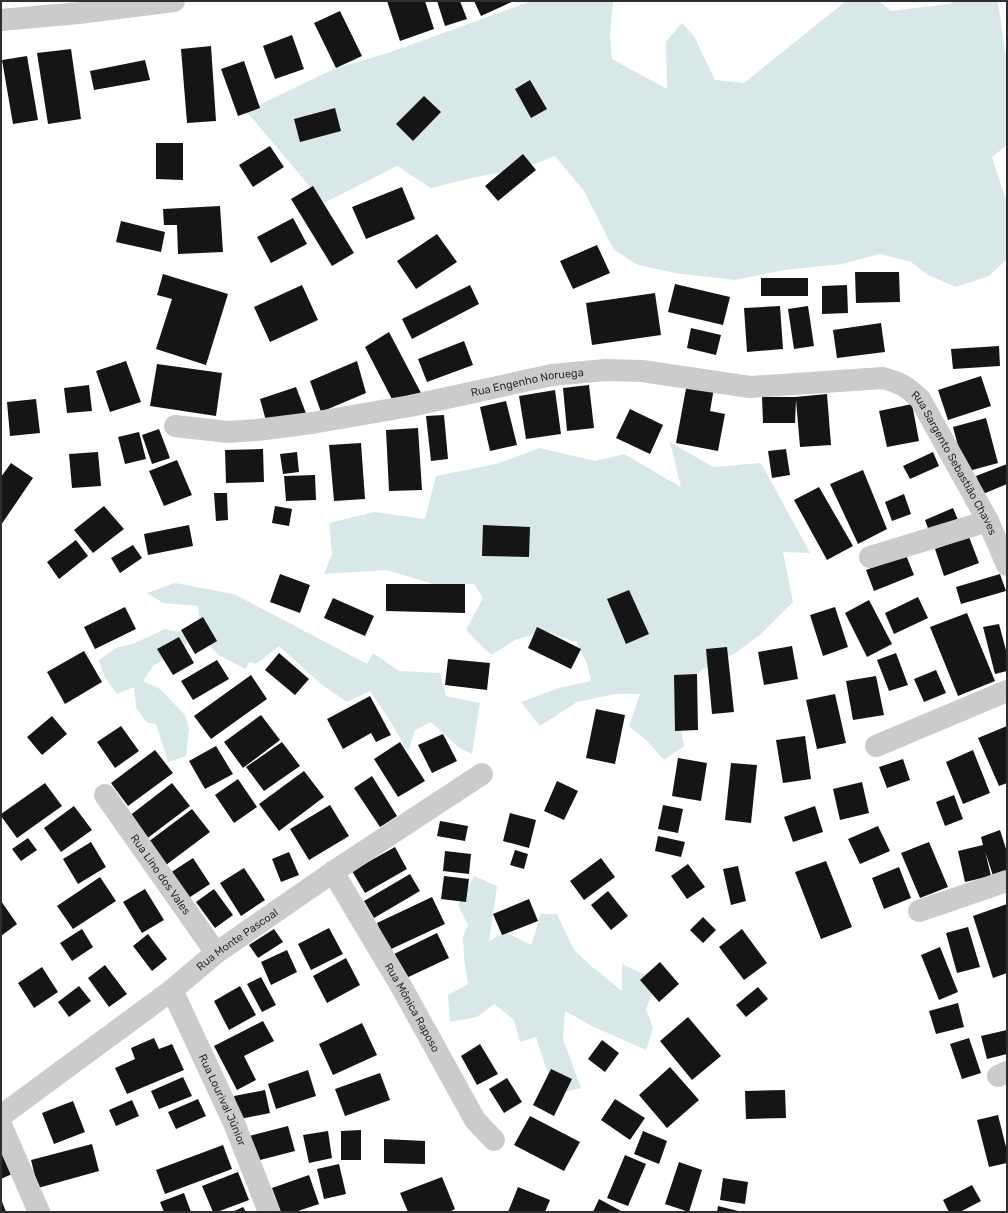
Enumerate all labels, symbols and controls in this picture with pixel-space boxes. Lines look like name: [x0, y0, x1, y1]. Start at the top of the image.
street label: Rua Engenho Noruega: [469, 366, 584, 399]
street label: Rua Sargento Sebastião Chaves: [909, 388, 1000, 537]
street label: Rua Lino dos Vales: [128, 832, 194, 917]
street label: Rua Monte Pascoal: [194, 906, 280, 973]
street label: Rua Mônica Raposo: [382, 961, 443, 1054]
street label: Rua Lourival Júnior: [196, 1052, 249, 1148]

